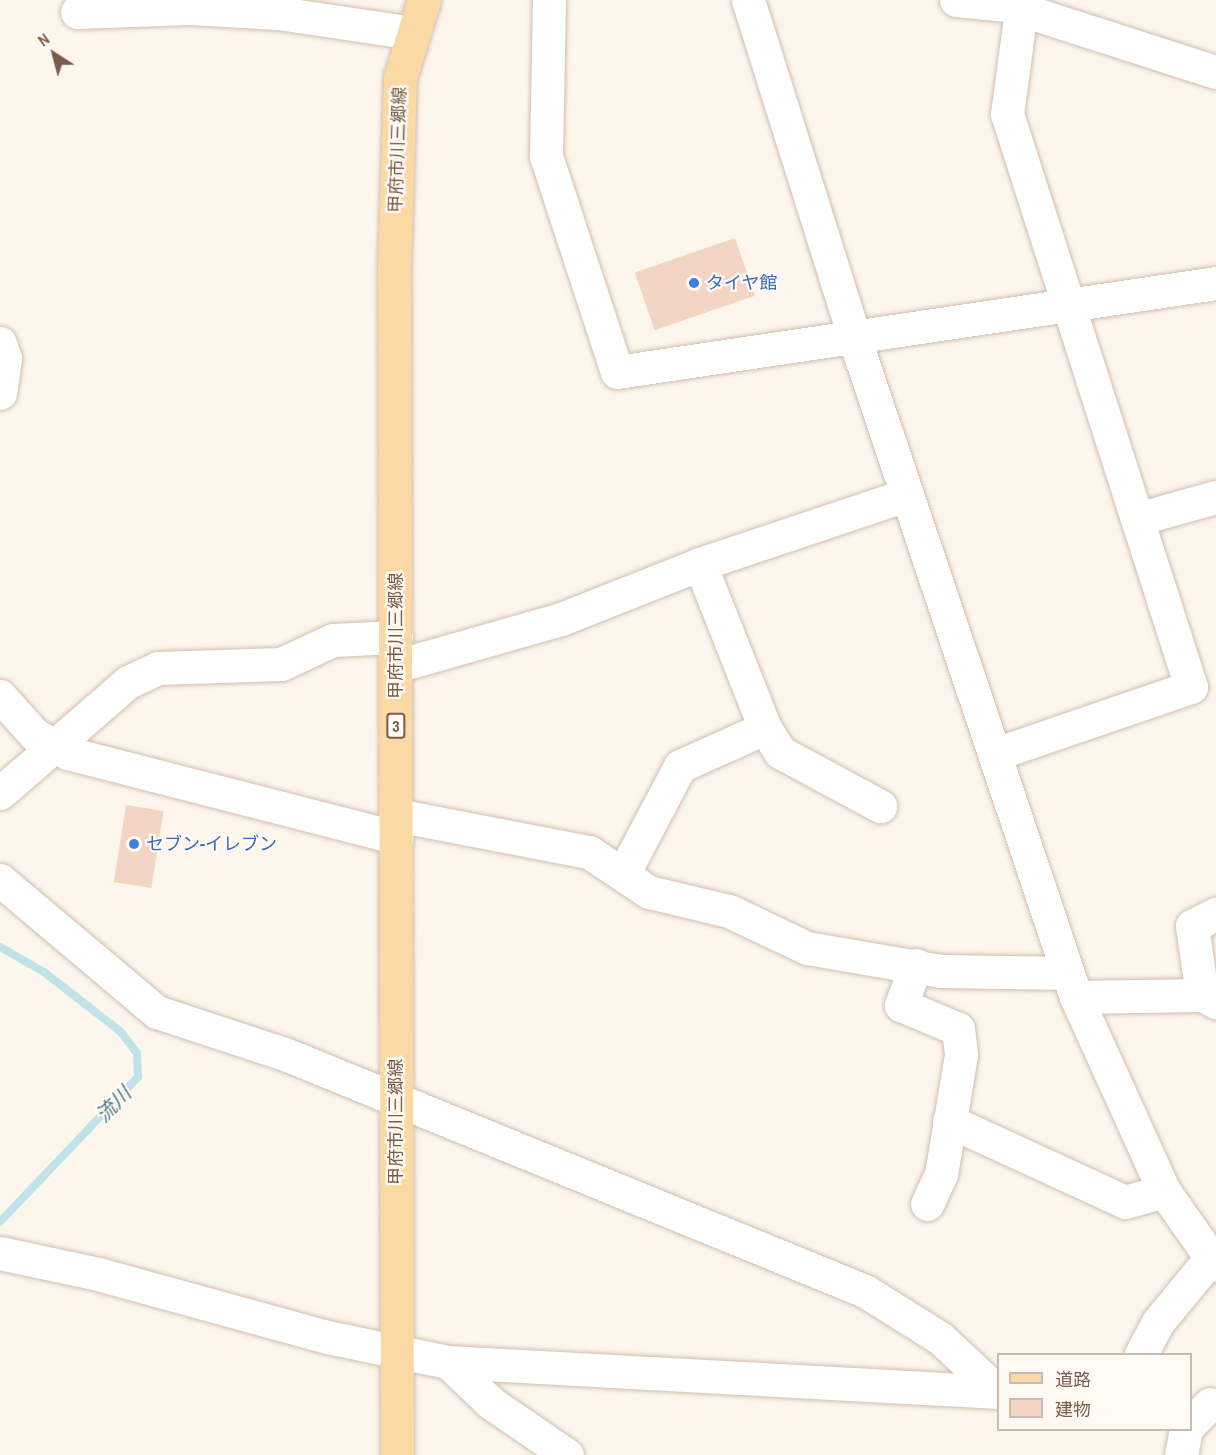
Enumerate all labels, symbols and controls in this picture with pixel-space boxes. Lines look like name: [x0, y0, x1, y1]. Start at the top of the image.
north arrow: [24, 24, 84, 84]
text: N: [33, 28, 54, 51]
street label: 甲府市川三郷線: [385, 87, 411, 213]
place label: タイヤ館: [706, 272, 778, 294]
marker: タイヤ館: [687, 276, 701, 290]
street label: 甲府市川三郷線: [385, 573, 407, 699]
road number: 3: [386, 713, 406, 739]
place label: セブン-イレブン: [146, 833, 277, 855]
marker: セブン-イレブン: [127, 837, 141, 851]
street label: 甲府市川三郷線: [385, 1059, 407, 1185]
water label: 流川: [90, 1081, 136, 1127]
legend: [997, 1353, 1192, 1431]
text: 道路: [1055, 1367, 1091, 1392]
text: 建物: [1055, 1397, 1091, 1422]

